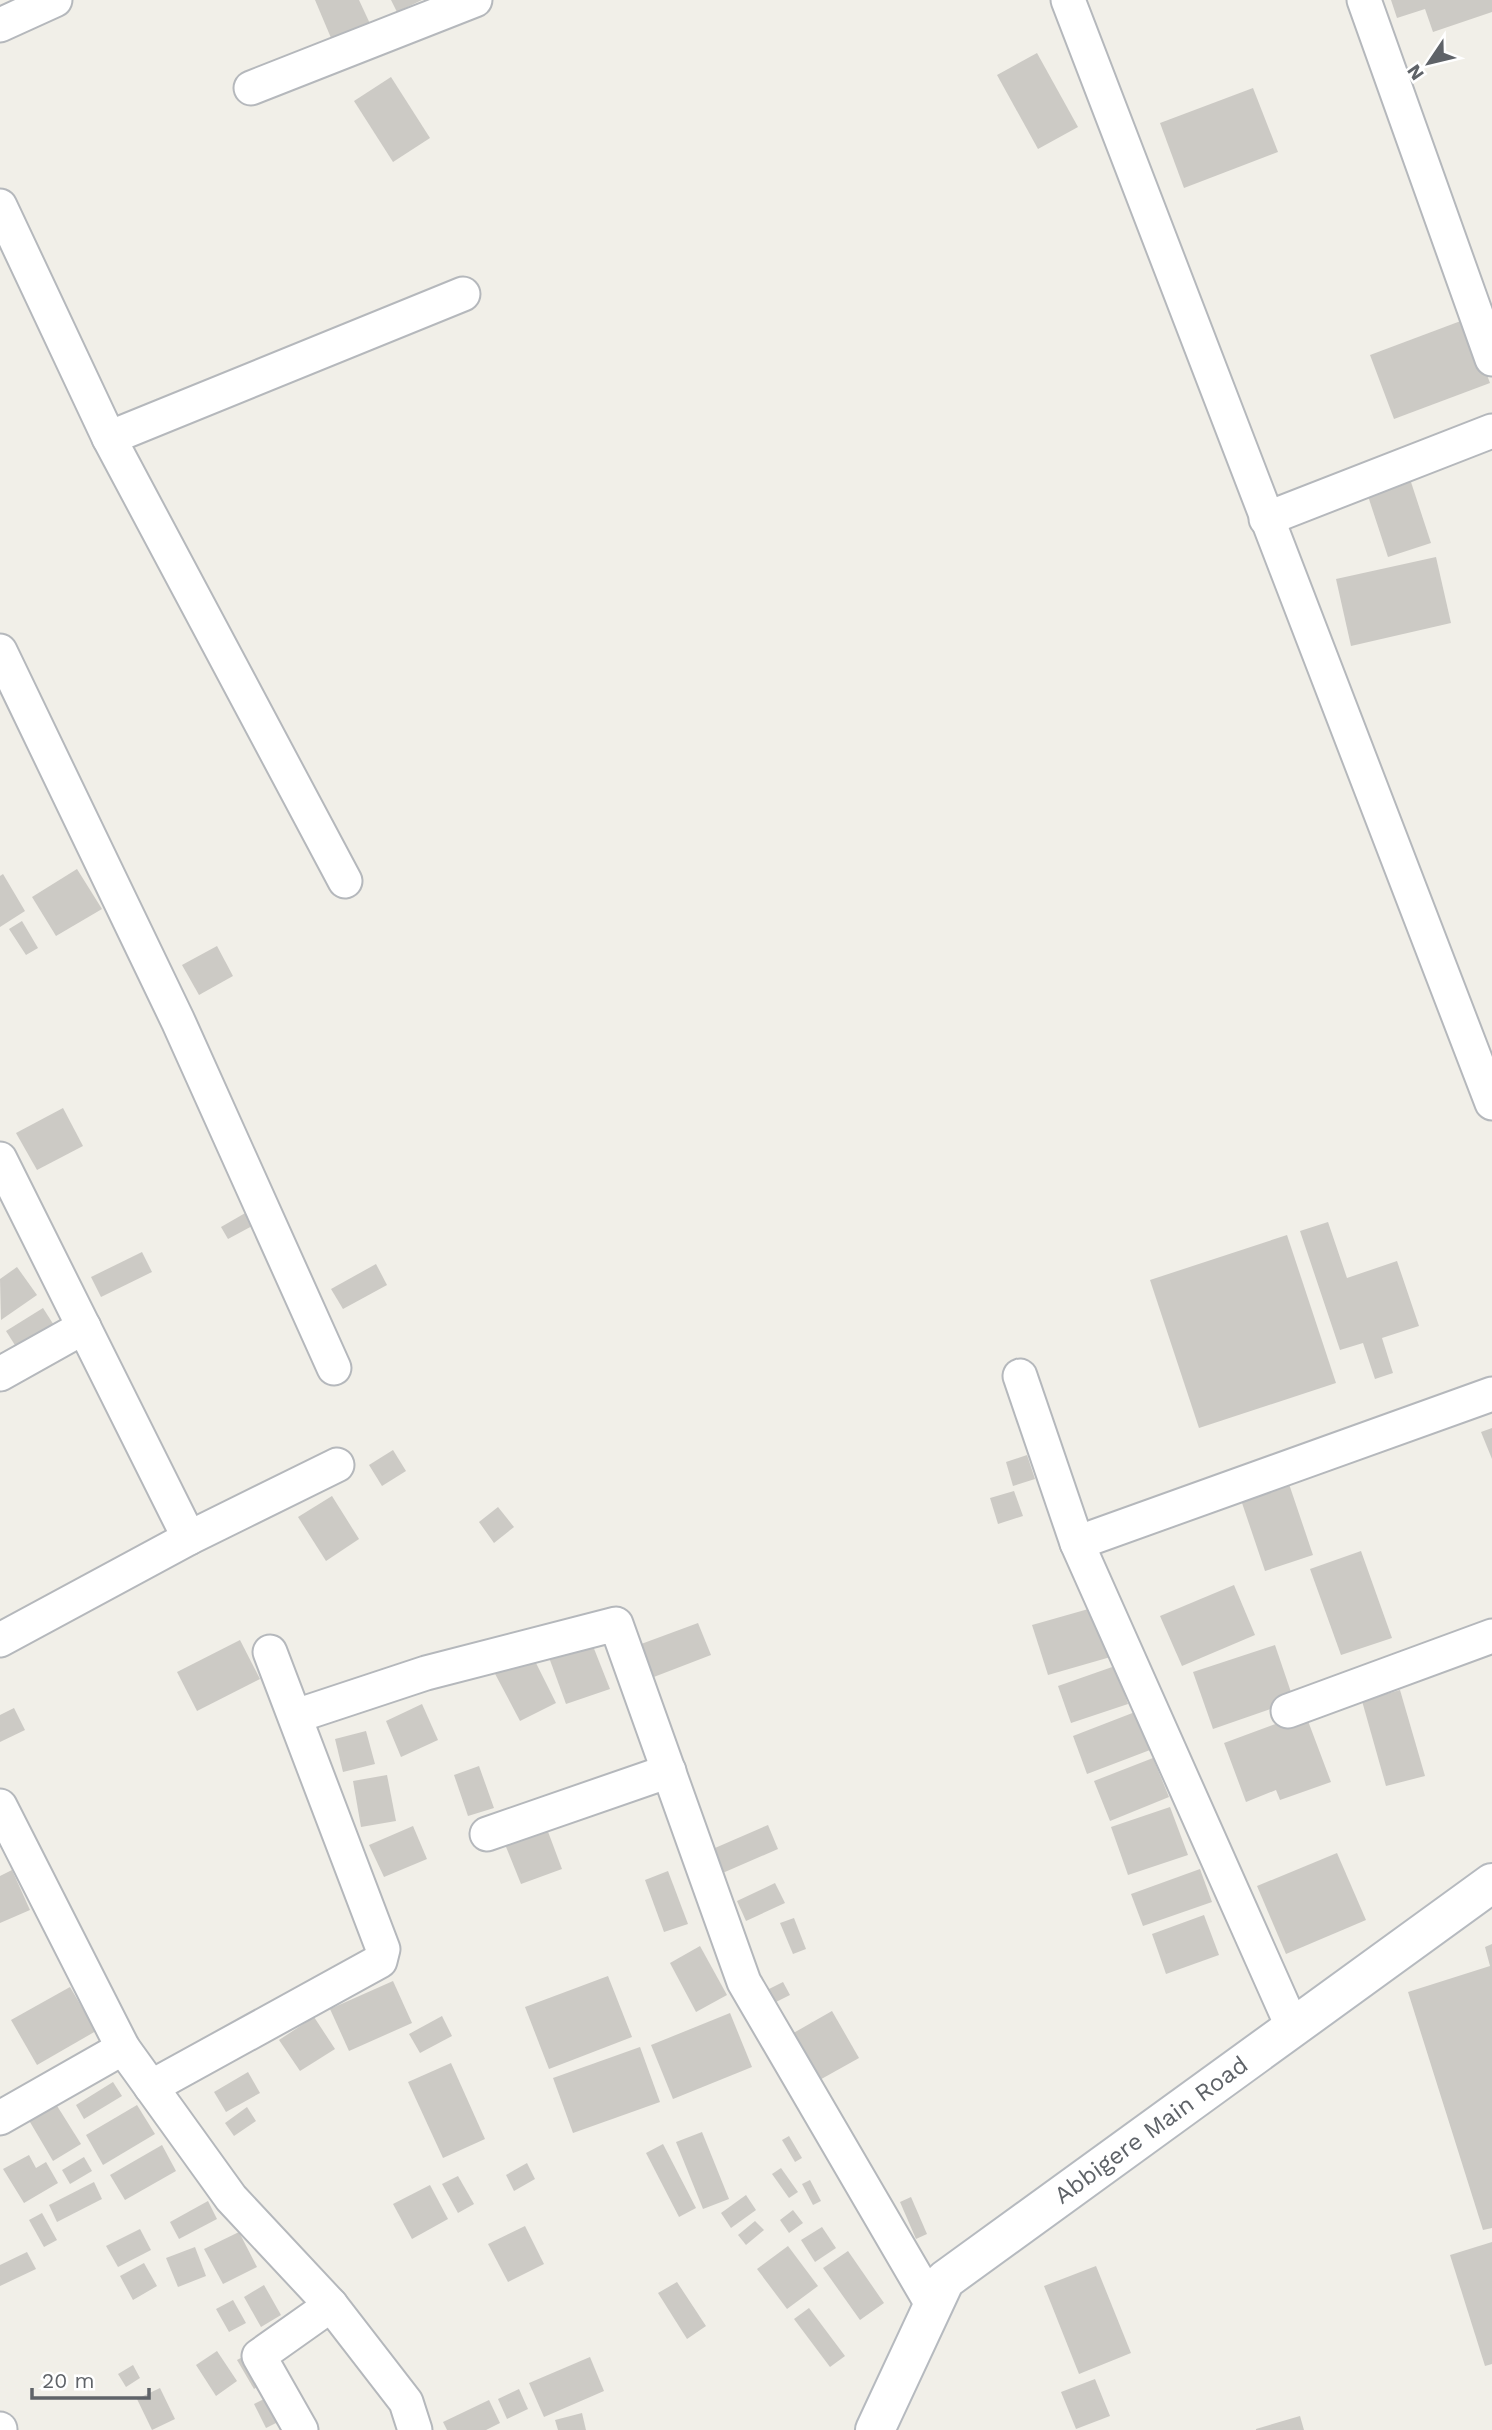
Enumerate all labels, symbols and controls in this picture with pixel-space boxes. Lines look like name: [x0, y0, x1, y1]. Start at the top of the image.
north arrow: [1394, 28, 1464, 98]
text: N: [1402, 60, 1429, 85]
street label: Abbigere Main Road: [1049, 2050, 1253, 2210]
scale bar: [32, 2356, 149, 2400]
text: 20 m: [42, 2368, 94, 2393]

